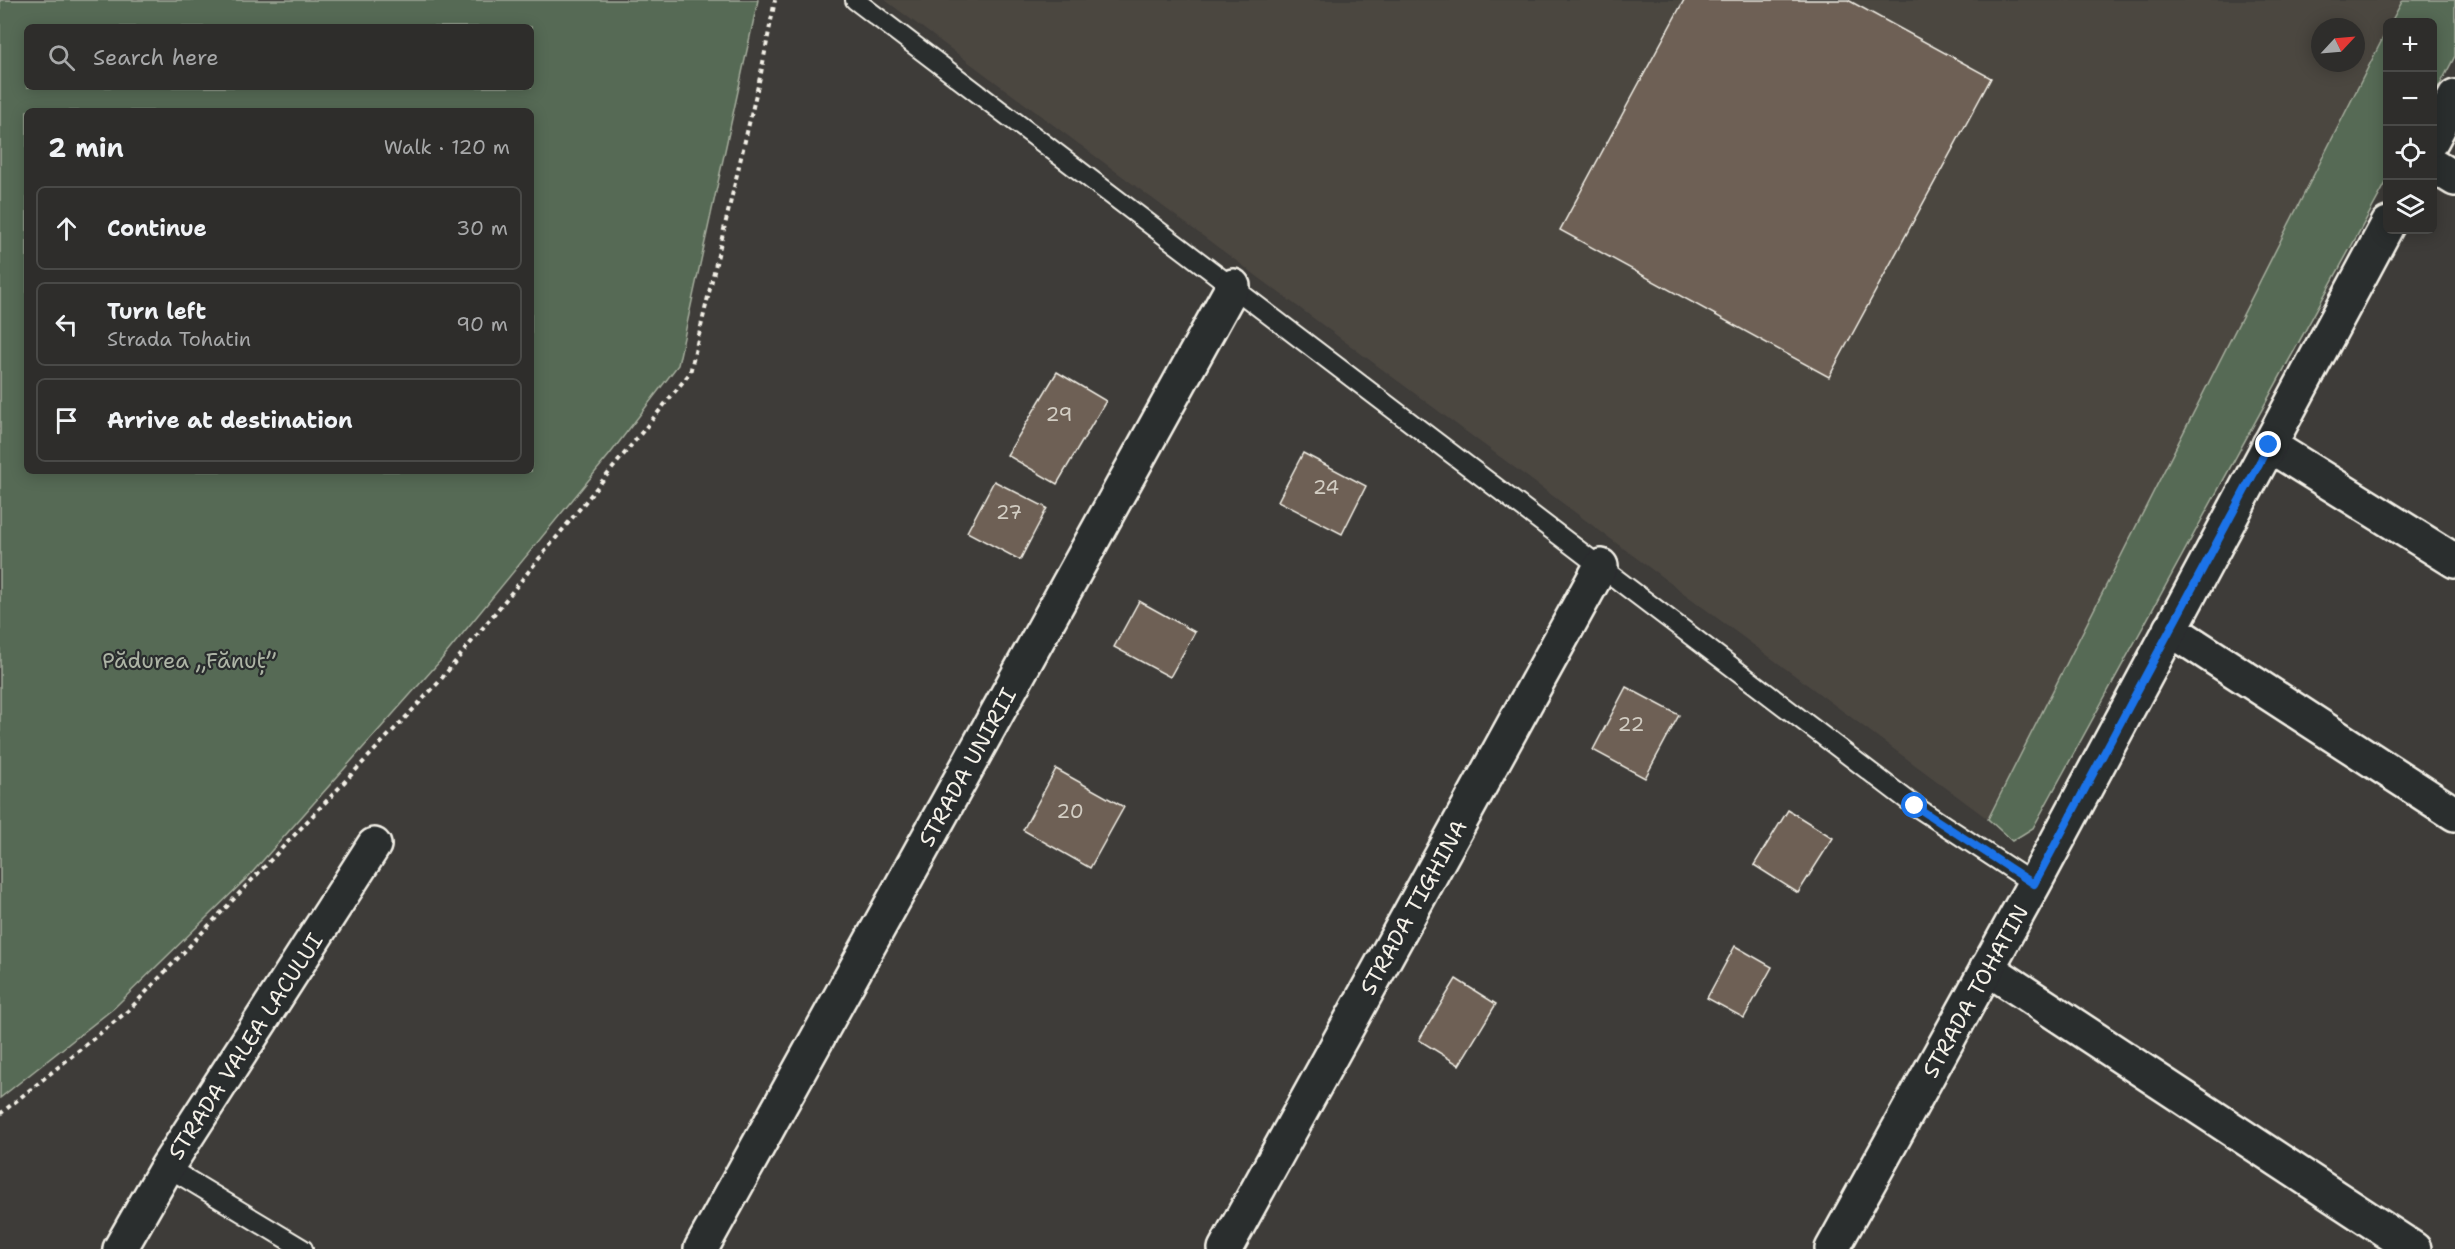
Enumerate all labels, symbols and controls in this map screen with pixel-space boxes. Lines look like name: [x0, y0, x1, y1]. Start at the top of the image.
north arrow: [2311, 18, 2365, 72]
map controls: [2383, 18, 2437, 234]
button: +: [2383, 18, 2437, 72]
search box: [24, 24, 534, 90]
icon: search: [45, 41, 78, 74]
text: Search here: [93, 43, 219, 72]
button: −: [2383, 72, 2437, 126]
button: locate: [2383, 126, 2437, 180]
text: 2 min: [48, 130, 124, 165]
text: Walk · 120 m: [384, 134, 510, 160]
button: layers: [2383, 180, 2437, 234]
icon: ahead: [50, 212, 83, 245]
text: Continue: [107, 214, 207, 243]
text: 30 m: [456, 215, 508, 241]
text: Turn left: [107, 297, 206, 326]
icon: left: [50, 308, 83, 341]
text: 90 m: [456, 311, 508, 337]
text: Strada Tohatin: [107, 326, 251, 352]
house number: 29: [1046, 401, 1072, 427]
icon: arrive: [50, 404, 83, 437]
text: Arrive at destination: [107, 406, 353, 435]
route end: [2255, 431, 2281, 457]
house number: 24: [1313, 474, 1339, 500]
house number: 27: [996, 499, 1022, 525]
park label: Pădurea „Fănuț”: [102, 646, 276, 675]
street label: STRADA UNIRII: [912, 683, 1023, 852]
house number: 22: [1618, 711, 1645, 737]
route start: [1901, 792, 1927, 818]
house number: 20: [1056, 798, 1084, 824]
street label: STRADA TIGHINA: [1353, 815, 1474, 1000]
street label: STRADA TOHATIN: [1916, 900, 2035, 1083]
street label: STRADA VALEA LACULUI: [161, 928, 330, 1165]

